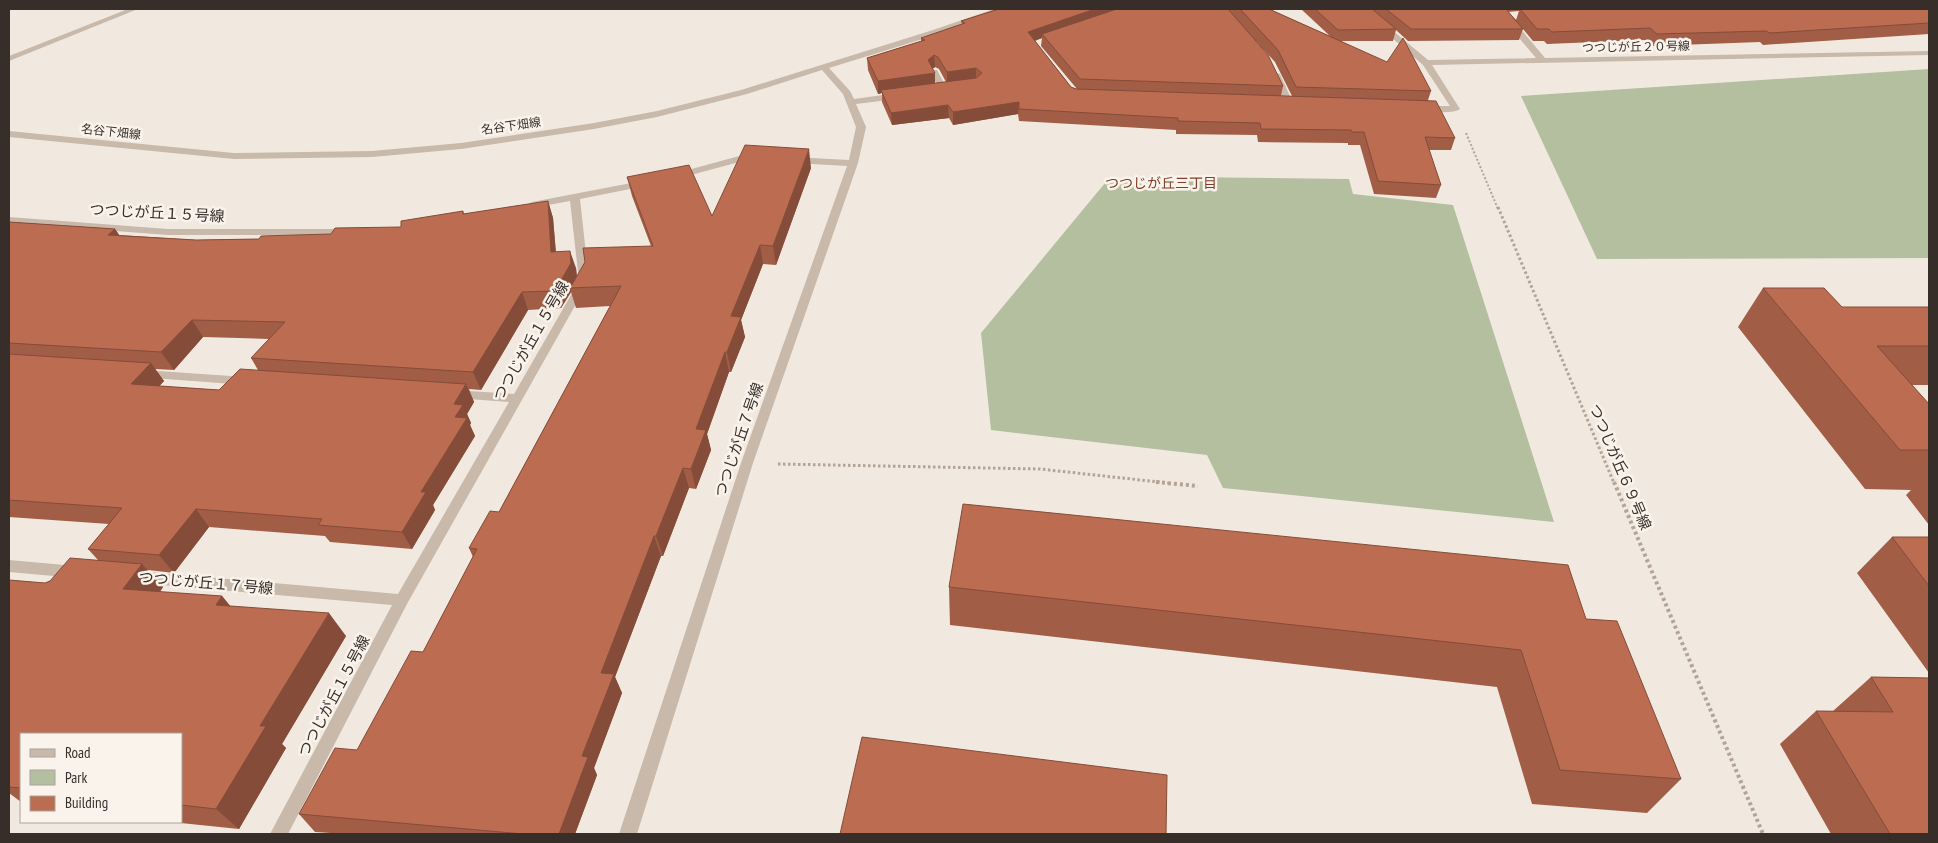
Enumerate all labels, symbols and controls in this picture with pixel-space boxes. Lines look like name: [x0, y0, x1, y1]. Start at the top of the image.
street label: つつじが丘２０号線: [1582, 38, 1690, 55]
street label: 名谷下畑線: [480, 114, 542, 137]
street label: 名谷下畑線: [80, 121, 142, 142]
district label: つつじが丘三丁目: [1105, 174, 1217, 192]
street label: つつじが丘１５号線: [89, 199, 225, 226]
street label: つつじが丘１５号線: [489, 278, 573, 404]
street label: つつじが丘７号線: [710, 380, 767, 500]
street label: つつじが丘６９号線: [1585, 401, 1656, 533]
street label: つつじが丘１７号線: [138, 567, 274, 598]
street label: つつじが丘１５号線: [293, 632, 374, 760]
legend: [20, 733, 182, 823]
text: Road: [65, 743, 91, 762]
text: Park: [65, 768, 87, 787]
text: Building: [65, 793, 108, 812]

